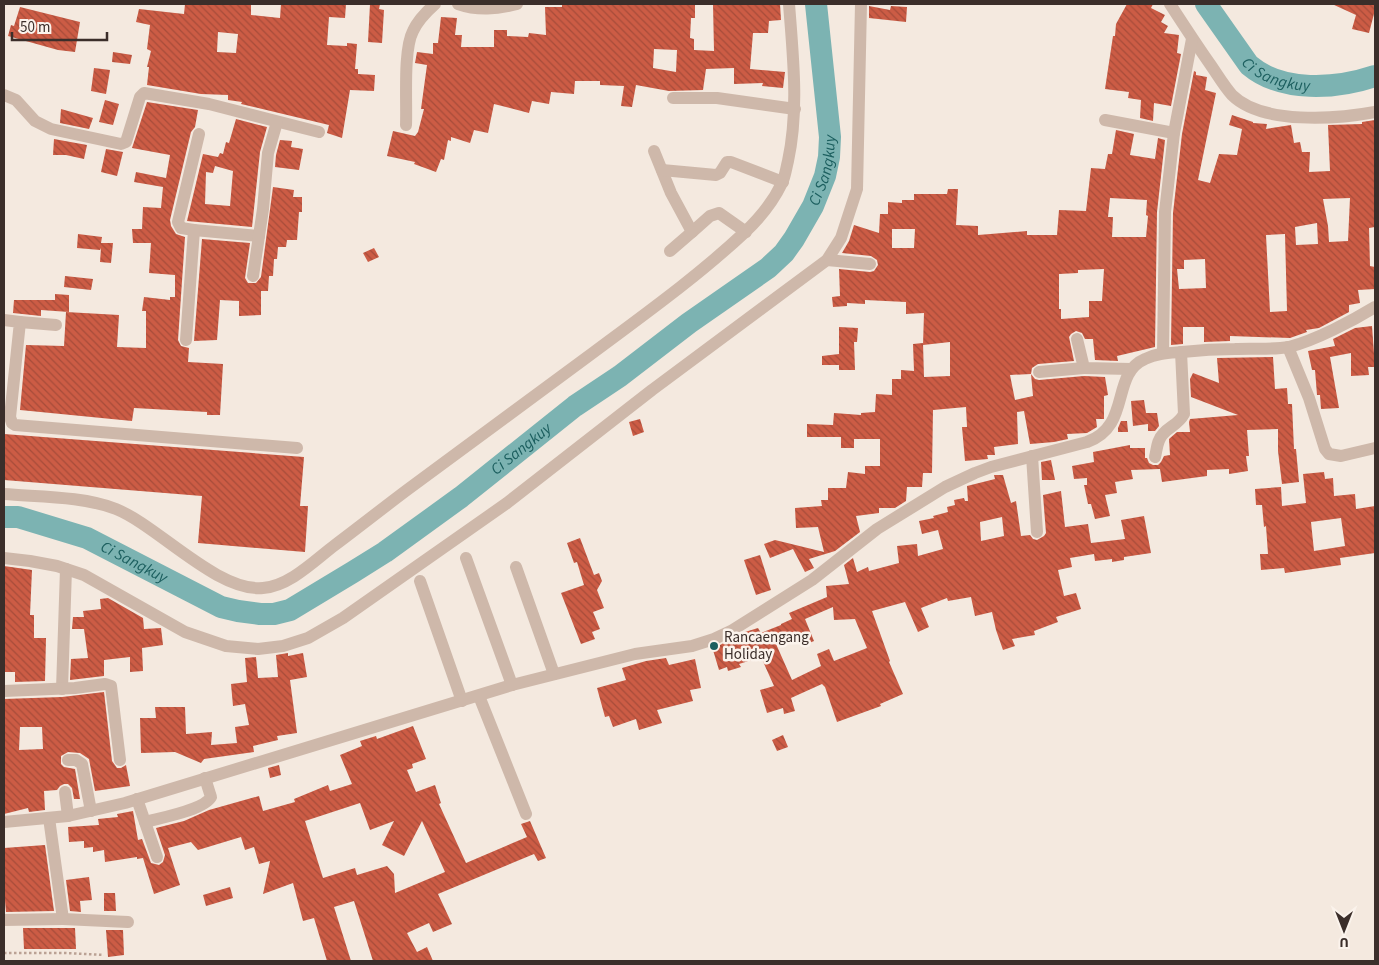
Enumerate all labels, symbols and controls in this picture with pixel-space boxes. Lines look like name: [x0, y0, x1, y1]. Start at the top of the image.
scale bar: [12, 10, 108, 42]
text: 50 m: [20, 17, 50, 38]
water label: Ci Sangkuy: [1236, 53, 1311, 97]
water label: Ci Sangkuy: [803, 134, 841, 209]
water label: Ci Sangkuy: [486, 417, 557, 480]
water label: Ci Sangkuy: [97, 536, 172, 589]
place label: Rancaengang Holiday: [724, 627, 809, 665]
marker: Rancaengang Holiday: [708, 640, 720, 652]
north arrow: [1319, 905, 1369, 955]
text: U: [1339, 932, 1349, 952]

